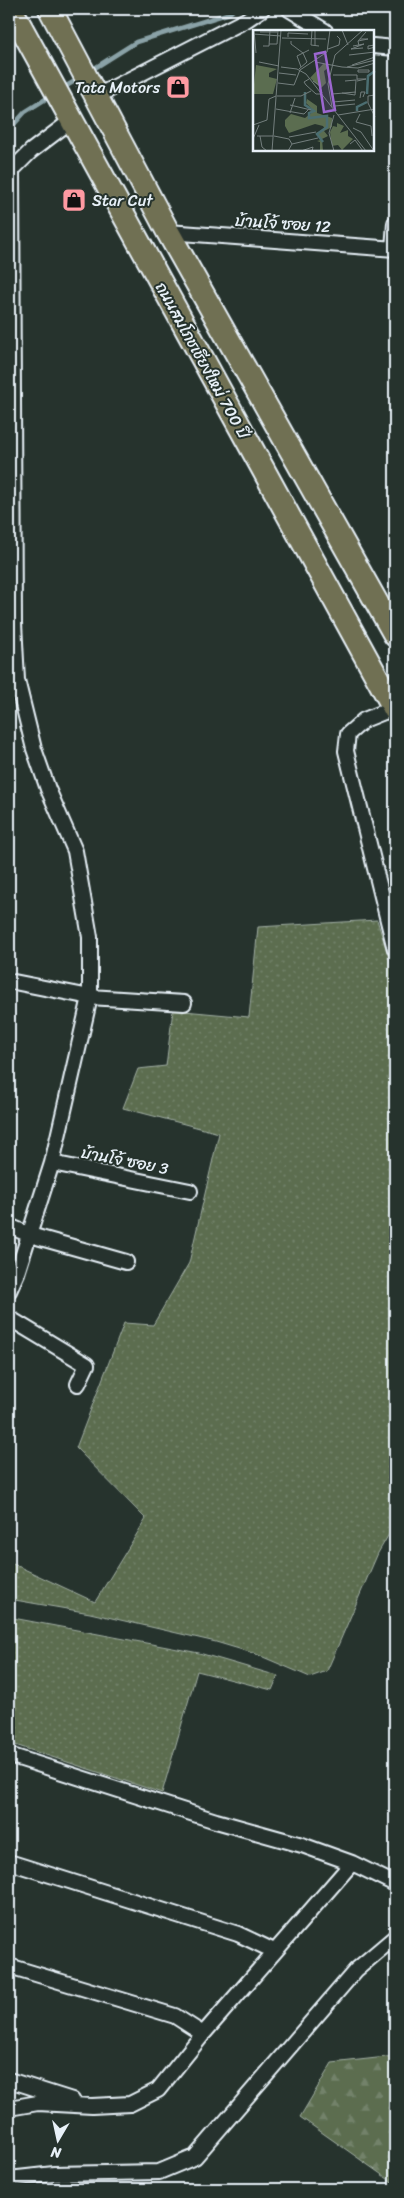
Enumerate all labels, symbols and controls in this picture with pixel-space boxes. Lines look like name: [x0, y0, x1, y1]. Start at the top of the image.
inset map: [253, 30, 374, 151]
place label: Tata Motors: [75, 73, 161, 102]
shop icon: Tata Motors: [165, 74, 191, 100]
place label: Star Cut: [92, 186, 153, 215]
shop icon: Star Cut: [61, 187, 87, 213]
street label: บ้านโจ้ ซอย 12: [234, 206, 332, 241]
street label: ถนนสมโภชเชียงใหม่ 700 ปี: [147, 276, 258, 445]
street label: บ้านโจ้ ซอย 3: [79, 1138, 171, 1183]
north arrow: [32, 2116, 82, 2166]
text: N: [49, 2139, 64, 2166]

